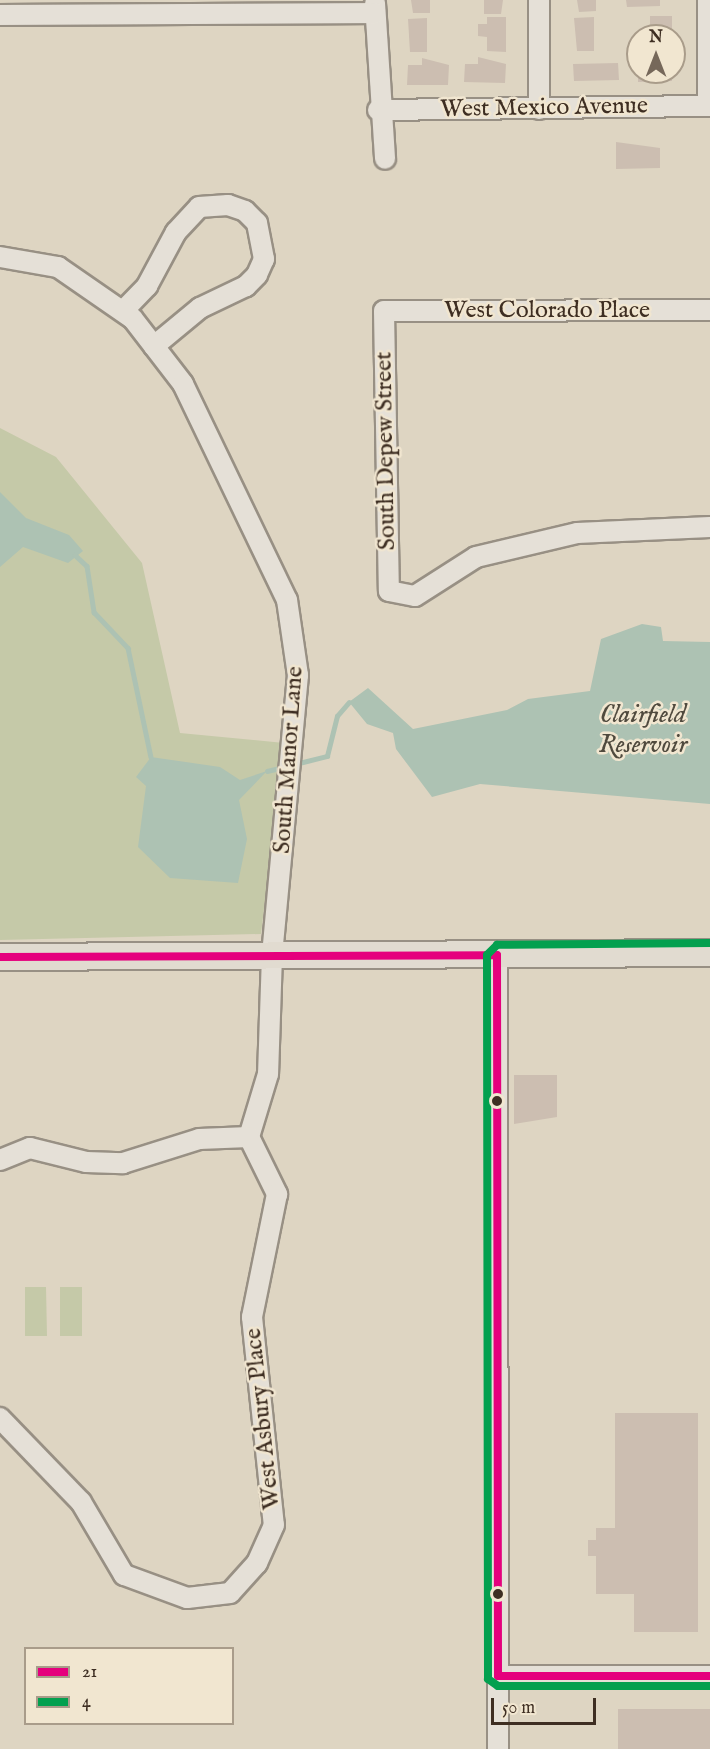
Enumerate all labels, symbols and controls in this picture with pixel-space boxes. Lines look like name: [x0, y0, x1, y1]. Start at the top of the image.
north arrow: [626, 24, 686, 84]
text: N: [649, 28, 663, 48]
street label: West Mexico Avenue: [440, 92, 648, 124]
street label: West Colorado Place: [444, 297, 650, 325]
street label: South Depew Street: [370, 351, 402, 551]
street label: South Manor Lane: [268, 665, 310, 855]
water label: Clairfield Reservoir: [599, 699, 687, 760]
unlabelled marker: [491, 1095, 503, 1107]
street label: West Asbury Place: [239, 1327, 287, 1511]
unlabelled marker: [492, 1588, 504, 1600]
legend: [24, 1647, 234, 1725]
text: 21: [82, 1661, 97, 1684]
scale bar: [494, 1686, 599, 1724]
text: 4: [82, 1691, 91, 1714]
text: 50 m: [502, 1697, 535, 1720]

